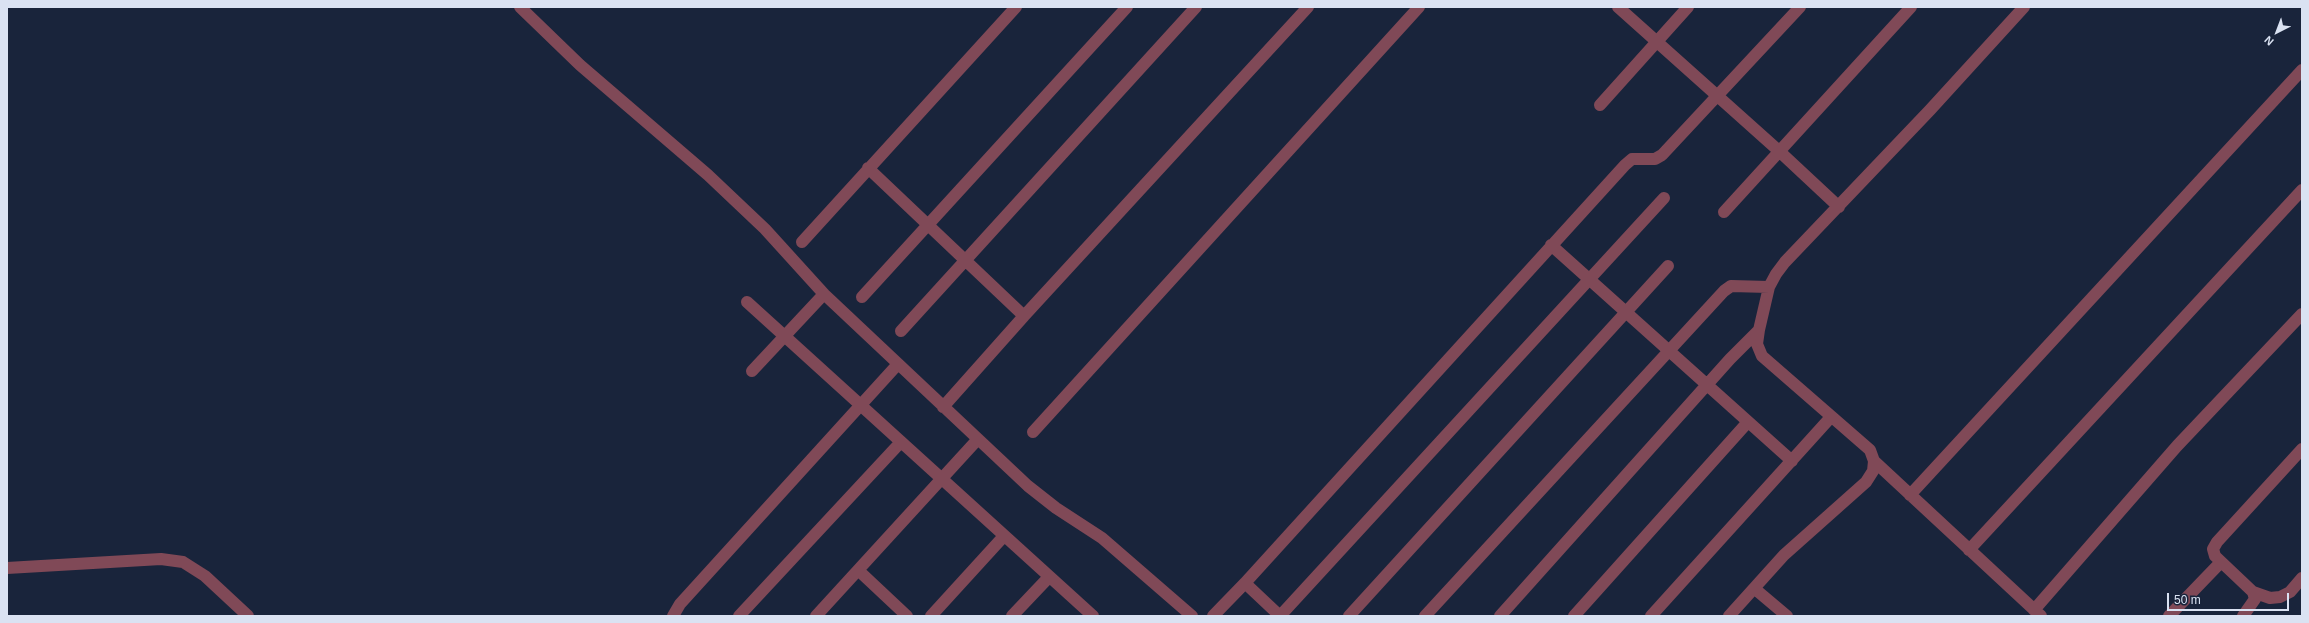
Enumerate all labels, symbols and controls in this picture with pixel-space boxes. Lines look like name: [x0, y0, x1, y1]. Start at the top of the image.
north arrow: [2257, 12, 2297, 52]
text: N: [2262, 34, 2276, 48]
scale bar: [2169, 585, 2291, 611]
text: 50 m: [2174, 593, 2201, 607]

